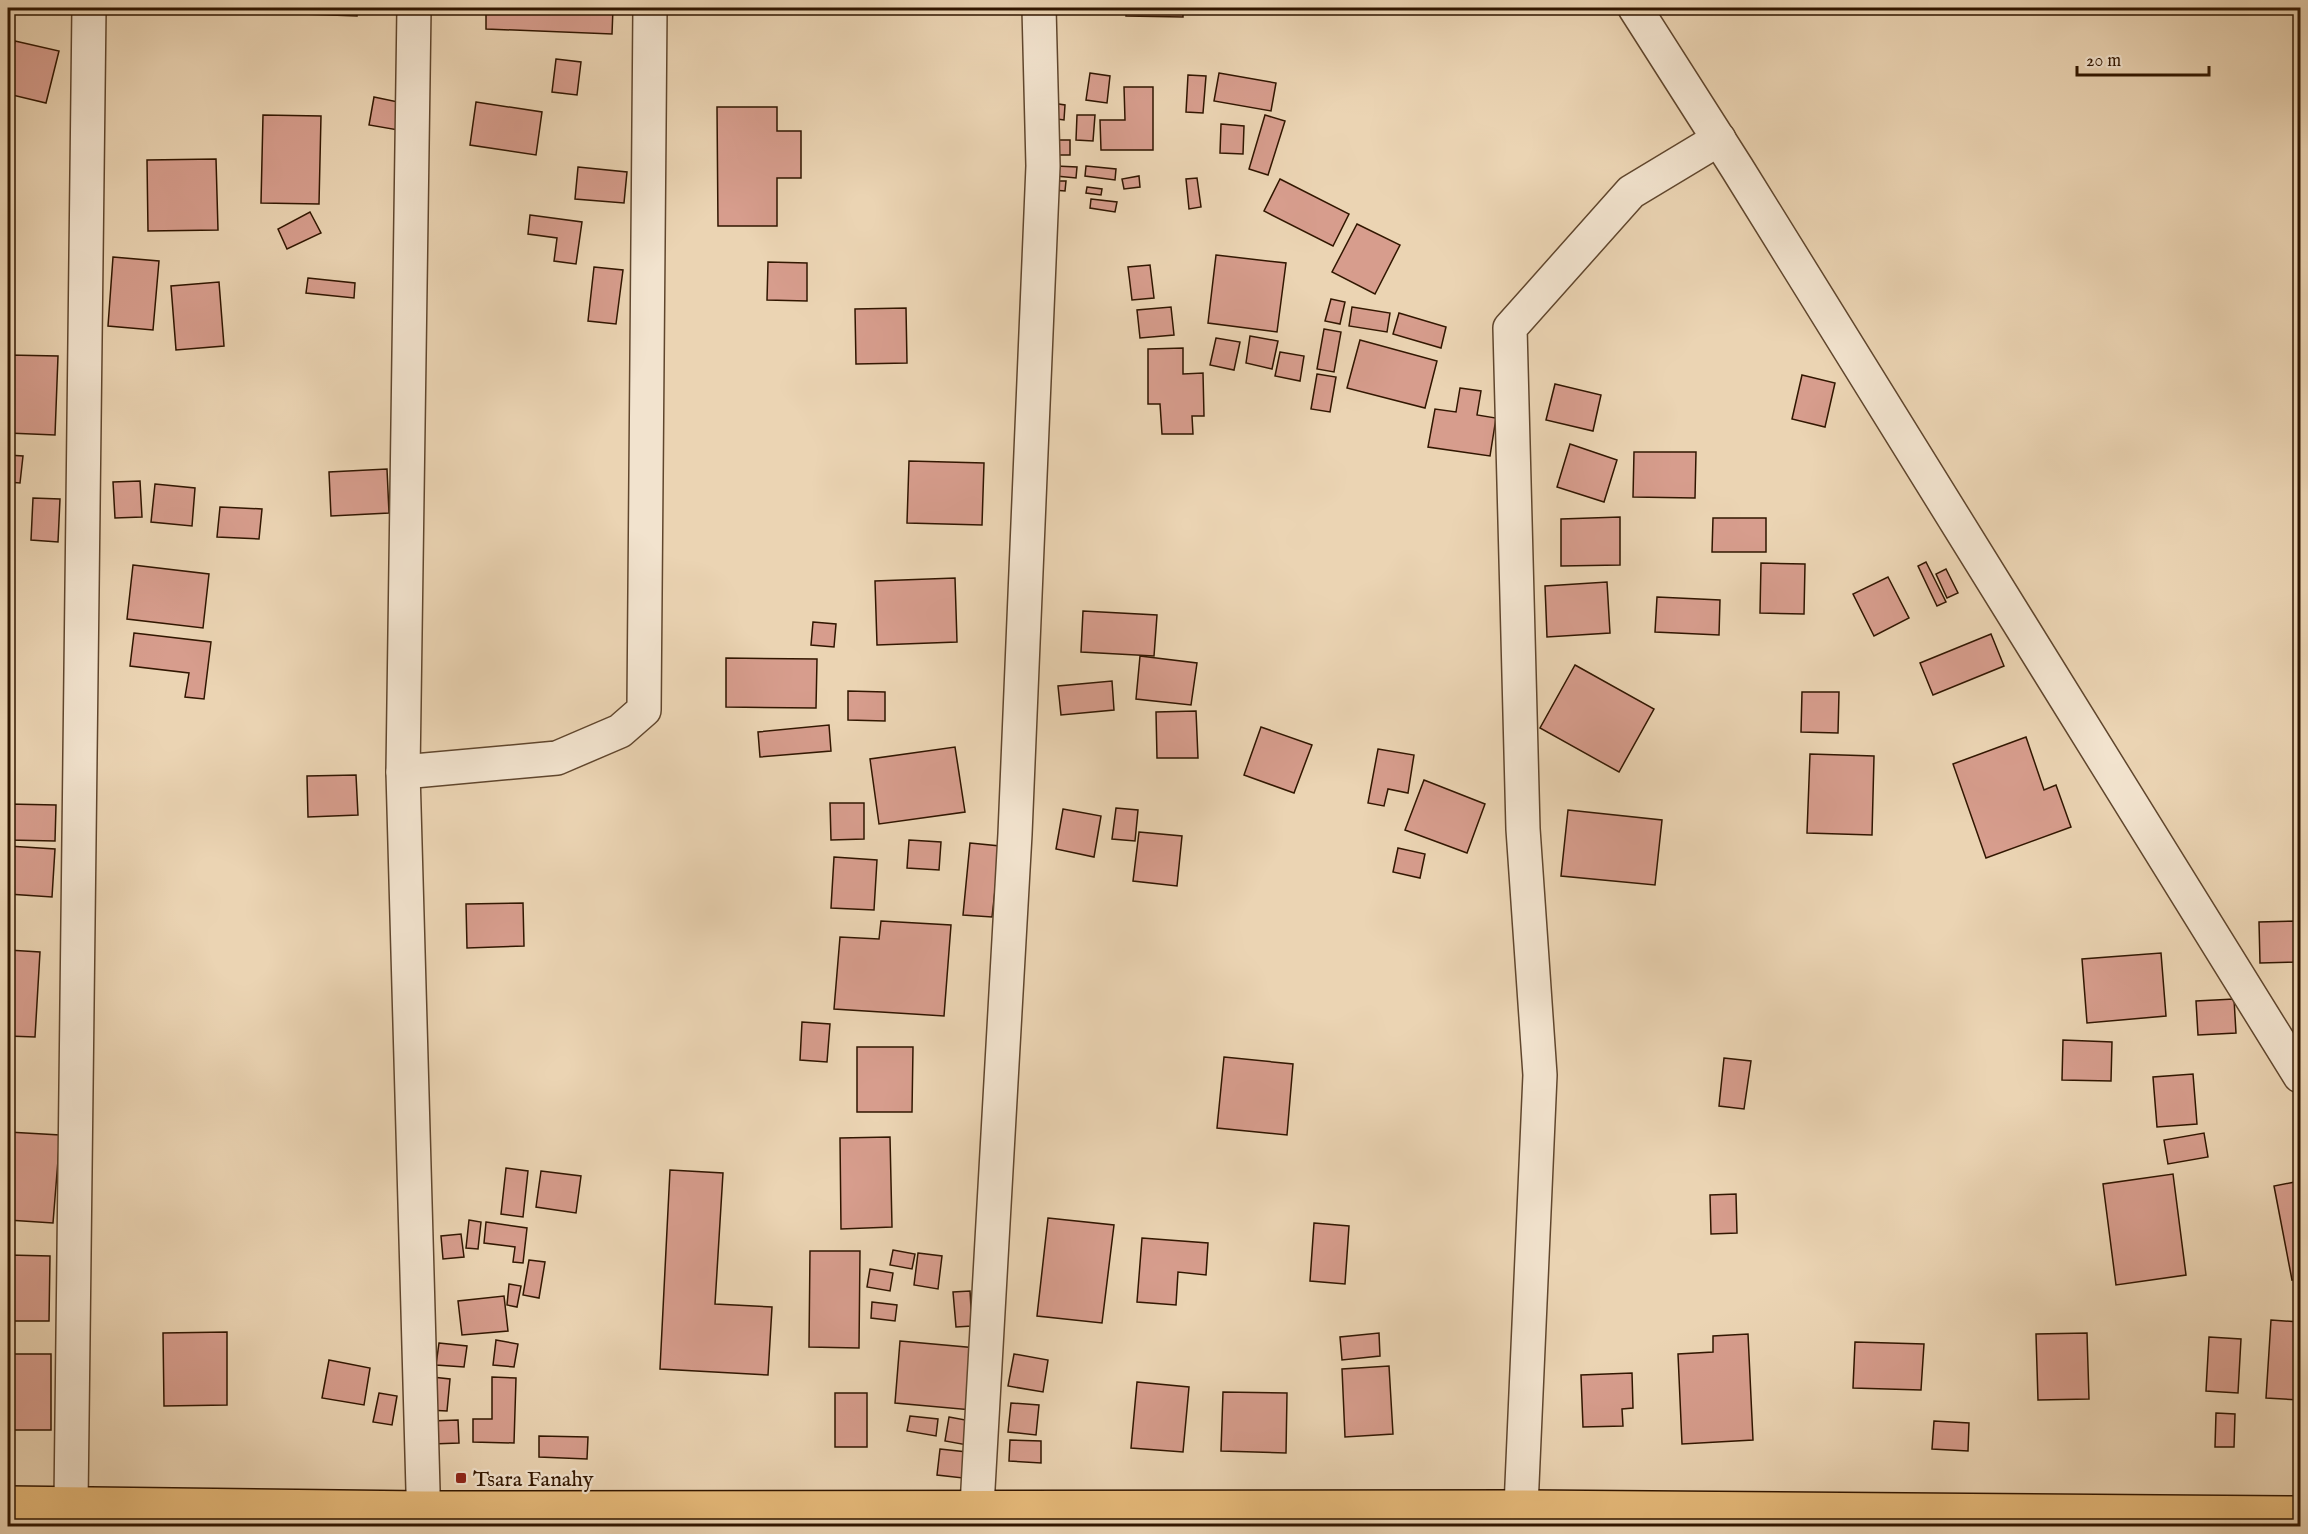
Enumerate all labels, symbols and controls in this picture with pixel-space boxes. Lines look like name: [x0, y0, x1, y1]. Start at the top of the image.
scale bar: [2077, 39, 2209, 77]
text: 20 m: [2086, 50, 2121, 73]
place label: Tsara Fanahy: [473, 1466, 594, 1494]
marker: Tsara Fanahy: [454, 1471, 468, 1485]

